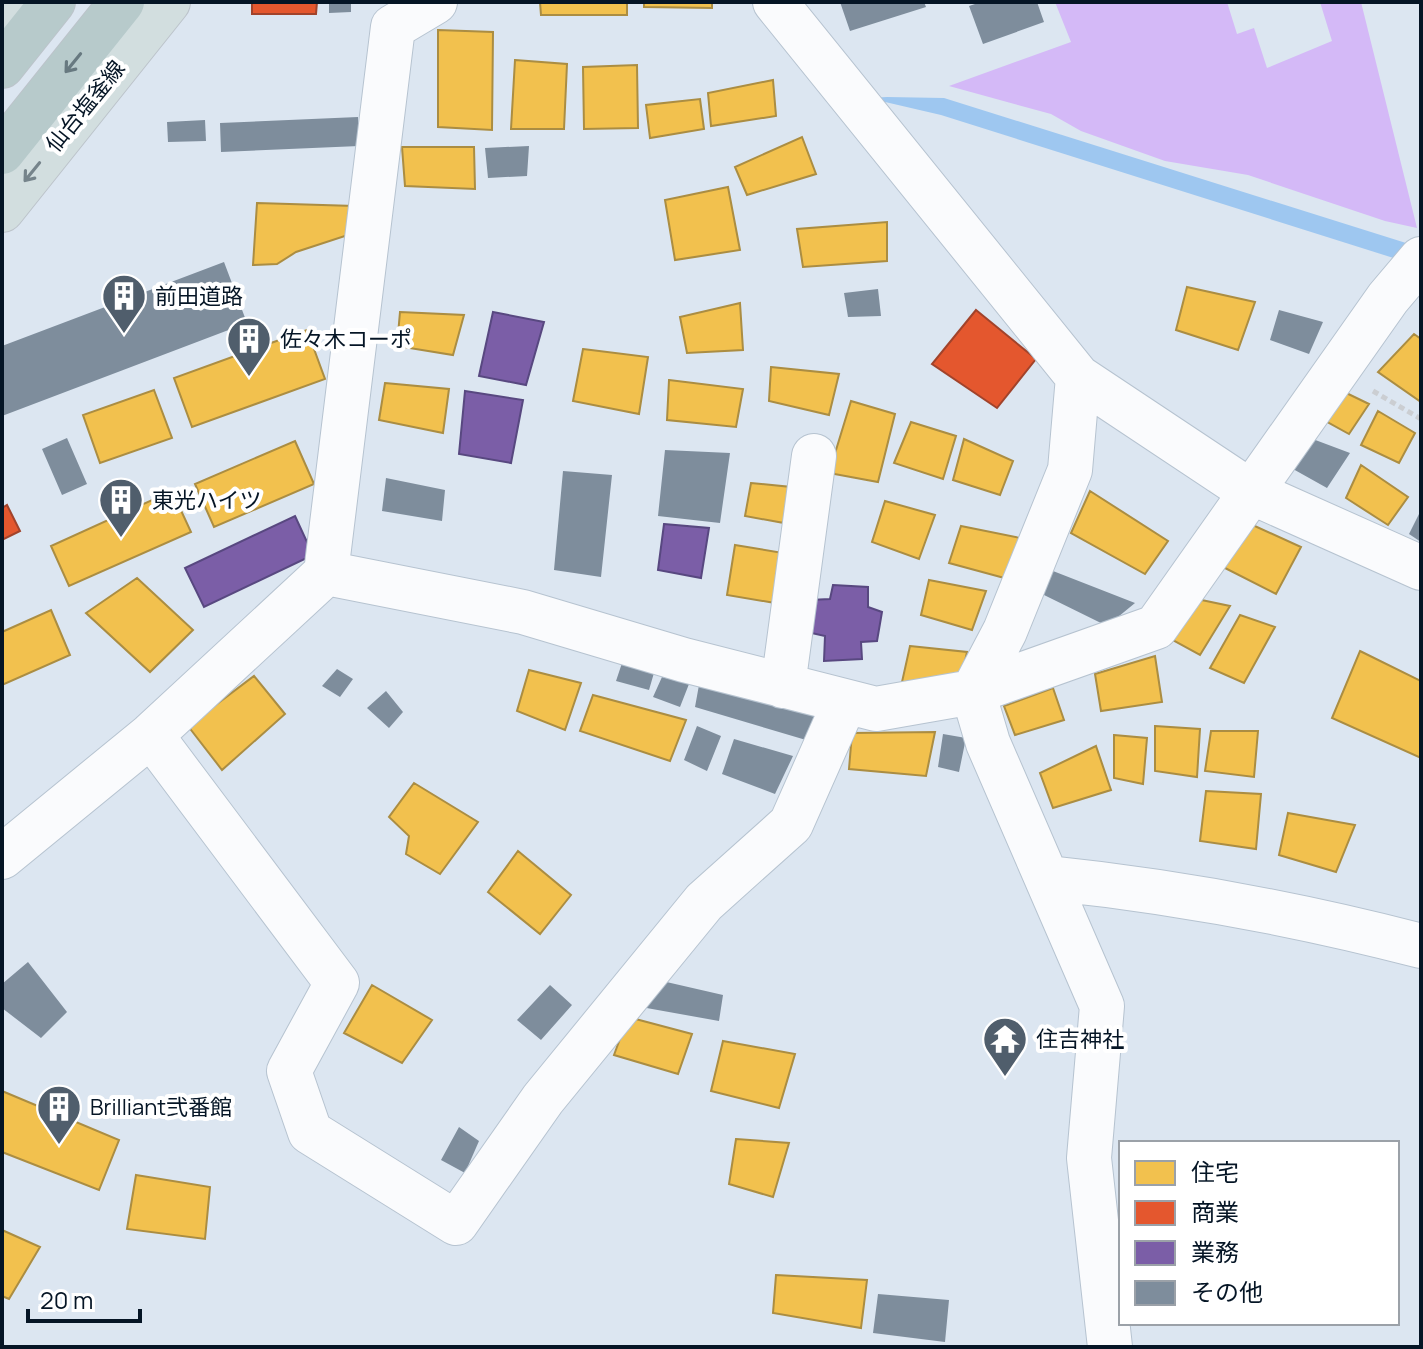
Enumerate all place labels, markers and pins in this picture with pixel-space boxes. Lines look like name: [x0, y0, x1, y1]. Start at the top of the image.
building icon: 前田道路: [100, 272, 148, 335]
place label: 前田道路: [155, 281, 243, 311]
building icon: 佐々木コーポ: [225, 315, 273, 378]
place label: 佐々木コーポ: [280, 324, 412, 354]
building icon: 東光ハイツ: [97, 476, 145, 539]
place label: 東光ハイツ: [152, 485, 262, 515]
temple icon: 住吉神社: [981, 1015, 1029, 1078]
place label: 住吉神社: [1036, 1024, 1124, 1054]
building icon: Brilliant弐番館: [35, 1083, 83, 1146]
place label: Brilliant弐番館: [90, 1092, 232, 1122]

